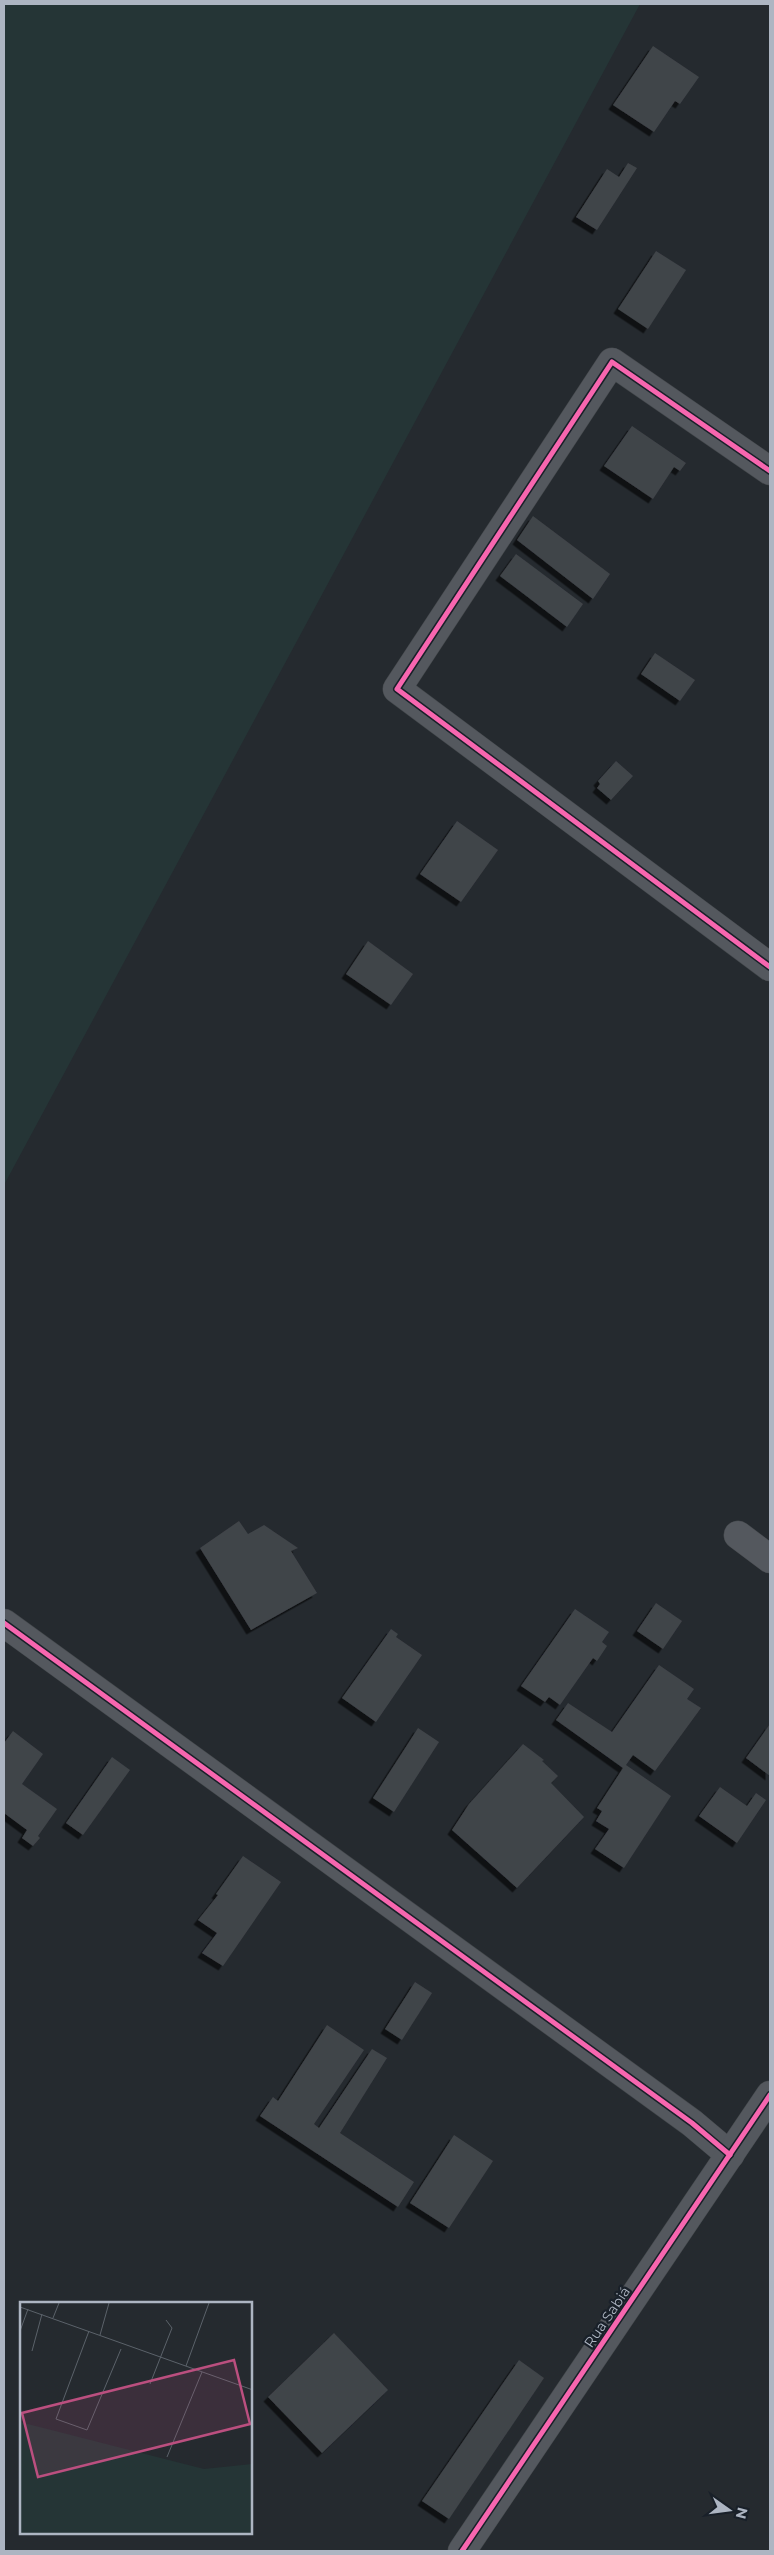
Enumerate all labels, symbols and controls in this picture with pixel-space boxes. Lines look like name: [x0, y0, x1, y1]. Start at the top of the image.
street label: Rua Sabiá: [580, 2283, 634, 2351]
inset map: [20, 2302, 252, 2535]
north arrow: [704, 2485, 754, 2535]
text: N: [732, 2505, 752, 2521]

